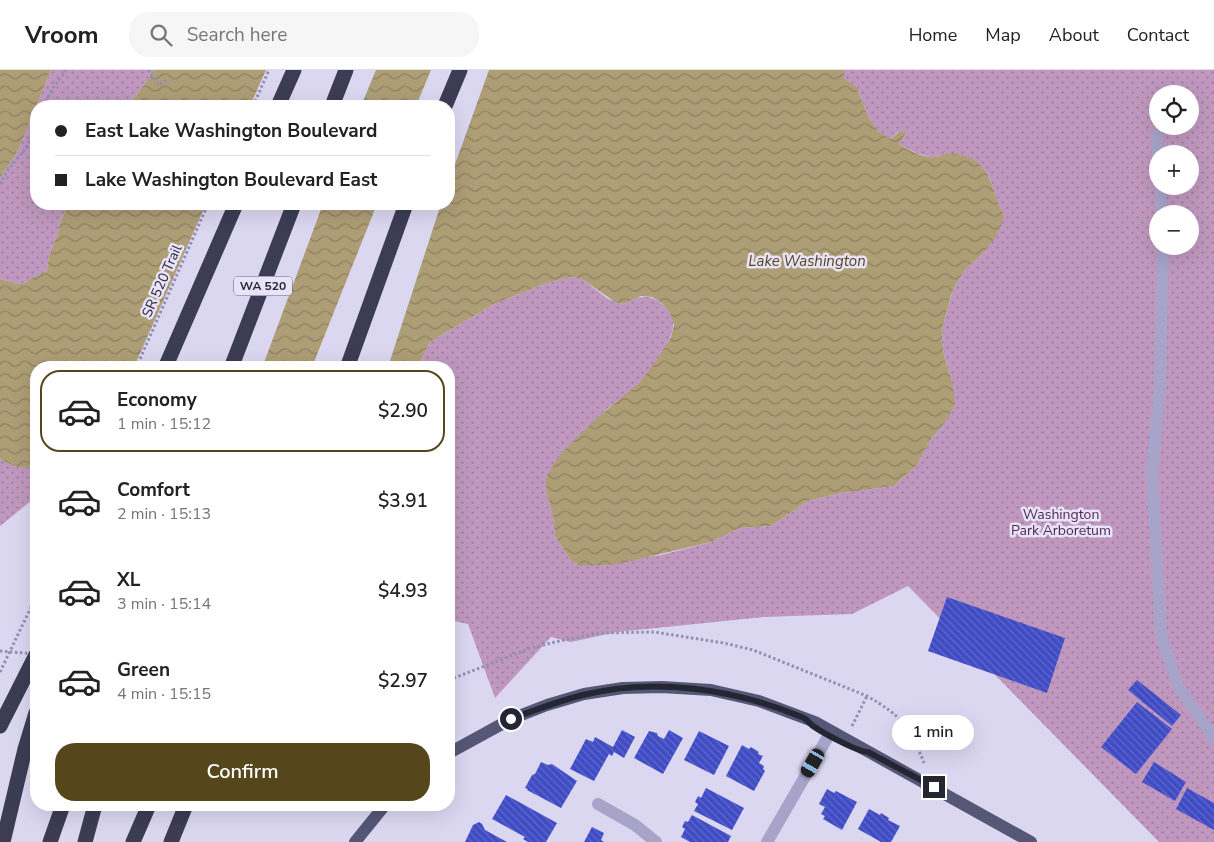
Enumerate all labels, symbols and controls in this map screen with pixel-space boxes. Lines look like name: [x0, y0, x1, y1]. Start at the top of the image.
search box: [129, 12, 479, 57]
text: Vroom: [25, 19, 99, 51]
icon: search: [147, 21, 175, 49]
text: Search here: [187, 22, 287, 48]
text: Home: [909, 23, 957, 47]
text: Map: [985, 23, 1021, 47]
text: About: [1049, 23, 1099, 47]
text: Contact: [1127, 23, 1189, 47]
map controls: [1149, 85, 1199, 255]
button: locate: [1149, 85, 1199, 135]
text: East Lake Washington Boulevard: [85, 118, 377, 144]
button: +: [1149, 145, 1199, 195]
text: Lake Washington Boulevard East: [85, 167, 377, 193]
button: −: [1149, 205, 1199, 255]
street label: SR 520 Trail: [138, 241, 187, 320]
water label: Lake Washington: [748, 251, 866, 271]
road number: WA 520: [234, 277, 292, 296]
text: Economy: [117, 387, 197, 413]
icon: car: [57, 389, 102, 434]
text: $2.90: [378, 398, 428, 424]
text: 1 min · 15:12: [117, 413, 211, 435]
text: Comfort: [117, 477, 190, 503]
icon: car: [57, 479, 102, 524]
text: $3.91: [378, 488, 428, 514]
text: 2 min · 15:13: [117, 503, 211, 525]
park label: Washington Park Arboretum: [1011, 505, 1111, 540]
text: XL: [117, 567, 140, 593]
icon: car: [57, 569, 102, 614]
text: $4.93: [378, 578, 428, 604]
text: 3 min · 15:14: [117, 593, 211, 615]
text: Green: [117, 657, 170, 683]
icon: car: [57, 659, 102, 704]
text: $2.97: [378, 668, 428, 694]
text: 4 min · 15:15: [117, 683, 211, 705]
route start: [500, 708, 522, 730]
callout: 1 min: [893, 714, 975, 750]
text: 1 min: [913, 721, 953, 743]
button: Confirm: [55, 743, 430, 801]
car: [799, 746, 826, 780]
route end: [923, 776, 945, 798]

